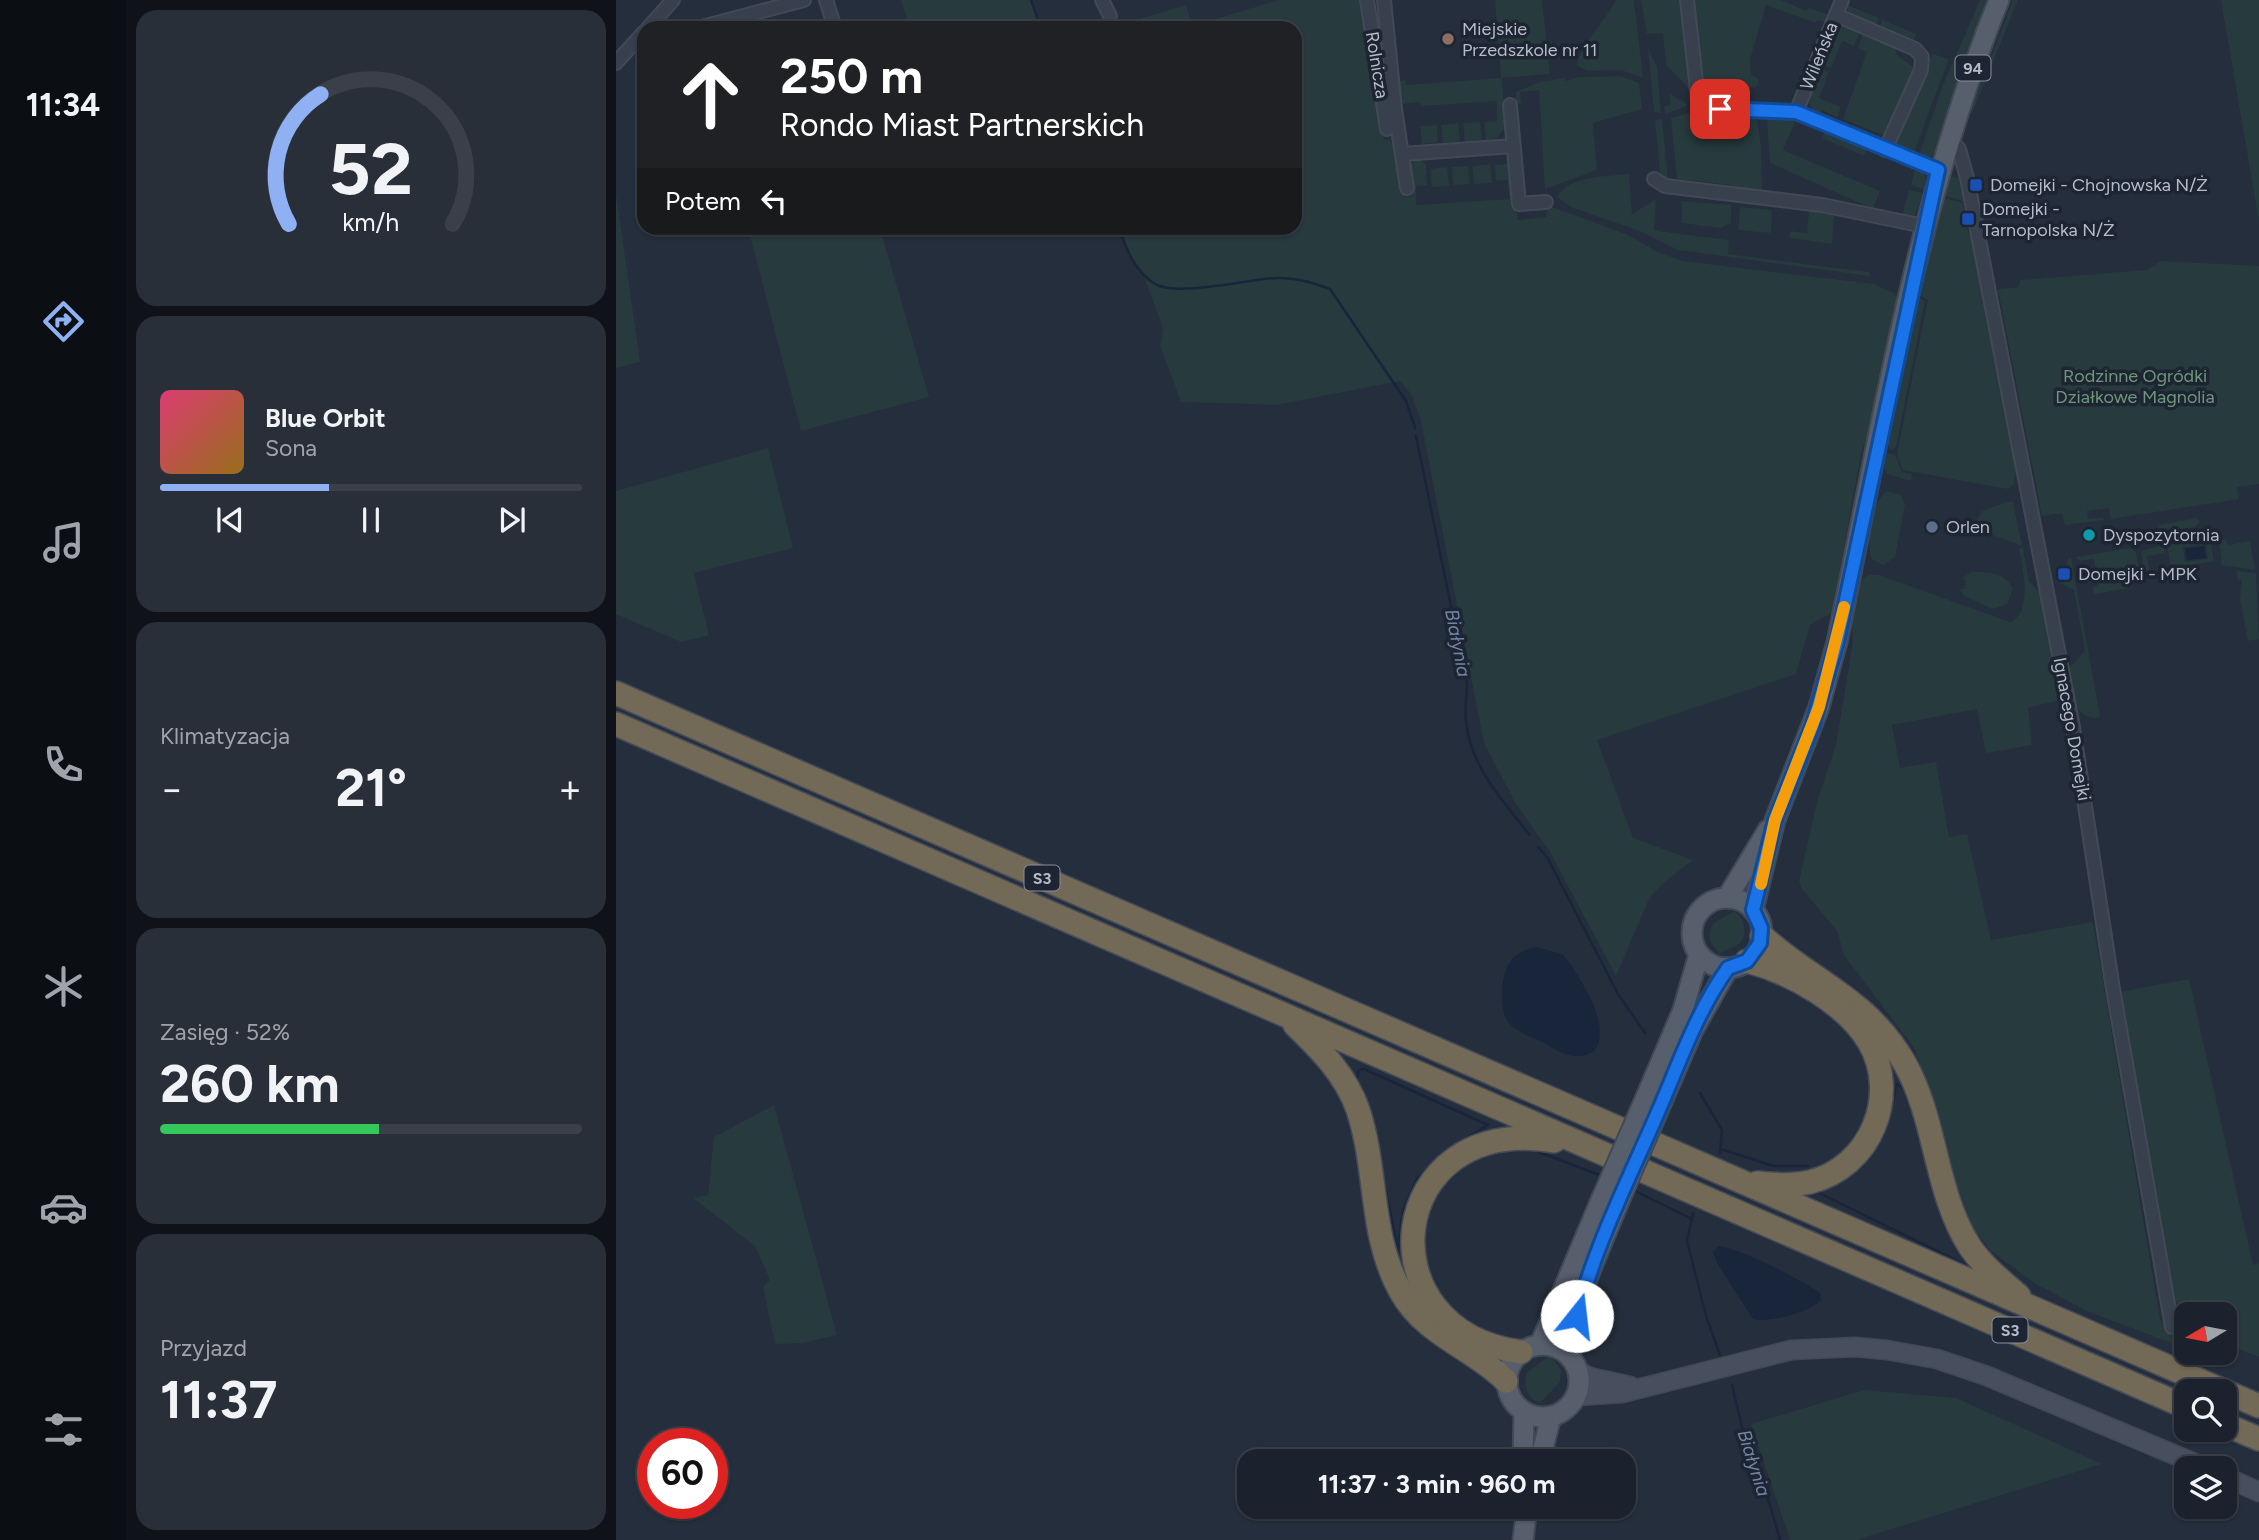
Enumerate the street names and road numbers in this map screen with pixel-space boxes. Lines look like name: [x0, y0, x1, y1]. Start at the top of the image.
street label: Wileńska: [1795, 19, 1843, 93]
street label: Rolnicza: [1361, 30, 1393, 100]
road number: 94: [1956, 55, 1990, 80]
street label: Ignacego Domejki: [2049, 655, 2095, 803]
road number: S3: [1024, 866, 1060, 890]
road number: S3: [1992, 1318, 2028, 1342]

